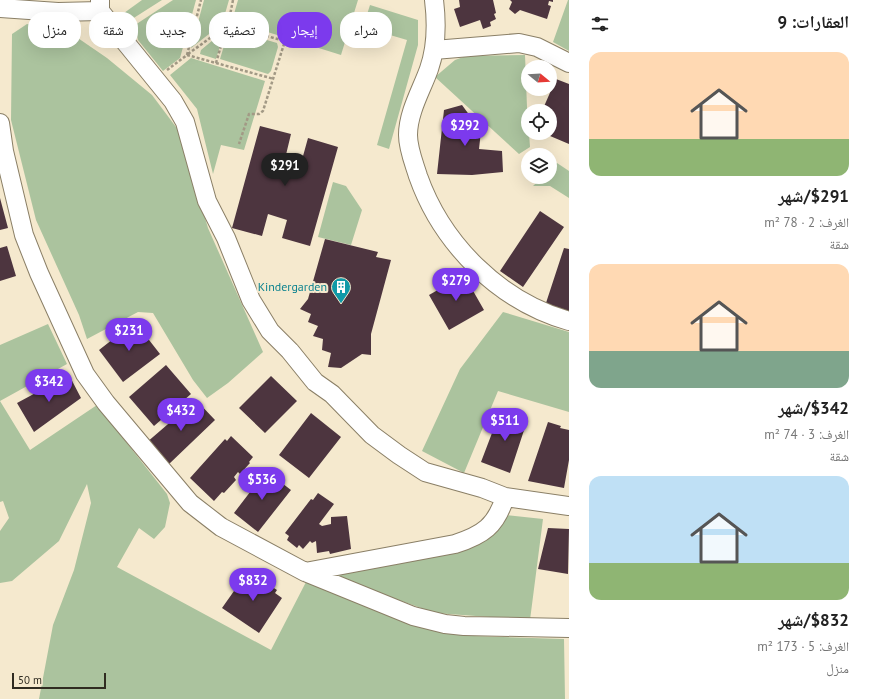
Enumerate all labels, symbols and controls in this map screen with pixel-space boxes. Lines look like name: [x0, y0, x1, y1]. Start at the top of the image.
text: العقارات: 9: [778, 11, 849, 33]
chip: منزل: [28, 12, 81, 48]
chip: شقة: [89, 12, 138, 48]
chip: جديد: [146, 12, 201, 48]
chip: تصفية: [209, 12, 269, 48]
chip: إيجار: [277, 12, 332, 48]
chip: شراء: [340, 12, 392, 48]
icon: filters: [589, 13, 611, 35]
north arrow: [521, 60, 557, 96]
map controls: [521, 60, 557, 184]
icon: home: [683, 78, 755, 150]
button: locate: [521, 104, 557, 140]
pin: $292: [441, 113, 489, 147]
text: $292: [450, 117, 480, 134]
button: layers: [521, 148, 557, 184]
pin: $291: [261, 153, 309, 187]
text: $291: [270, 157, 300, 174]
text: $291/شهر: [778, 185, 849, 207]
text: الغرف: 2 · 78 m²: [764, 214, 849, 231]
text: شقة: [830, 236, 849, 253]
pin: $279: [432, 268, 480, 302]
text: $279: [441, 272, 471, 289]
building icon: Kindergarden: [330, 276, 352, 304]
place label: Kindergarden: [258, 279, 327, 294]
icon: home: [683, 290, 755, 362]
pin: $231: [105, 318, 153, 352]
text: $231: [114, 322, 144, 339]
pin: $342: [25, 369, 73, 403]
text: $342: [34, 373, 64, 390]
text: $342/شهر: [778, 397, 849, 419]
pin: $432: [157, 398, 205, 432]
text: $432: [166, 402, 196, 419]
pin: $511: [481, 408, 529, 442]
text: $511: [490, 412, 520, 429]
text: الغرف: 3 · 74 m²: [764, 426, 849, 443]
text: شقة: [830, 448, 849, 465]
pin: $536: [238, 467, 286, 501]
text: $536: [247, 471, 277, 488]
icon: home: [683, 502, 755, 574]
pin: $832: [229, 568, 277, 602]
text: $832: [238, 572, 268, 589]
text: $832/شهر: [778, 609, 849, 631]
text: الغرف: 5 · 173 m²: [757, 638, 849, 655]
text: منزل: [826, 660, 849, 677]
scale bar: [12, 671, 106, 690]
text: 50 m: [18, 673, 42, 687]

